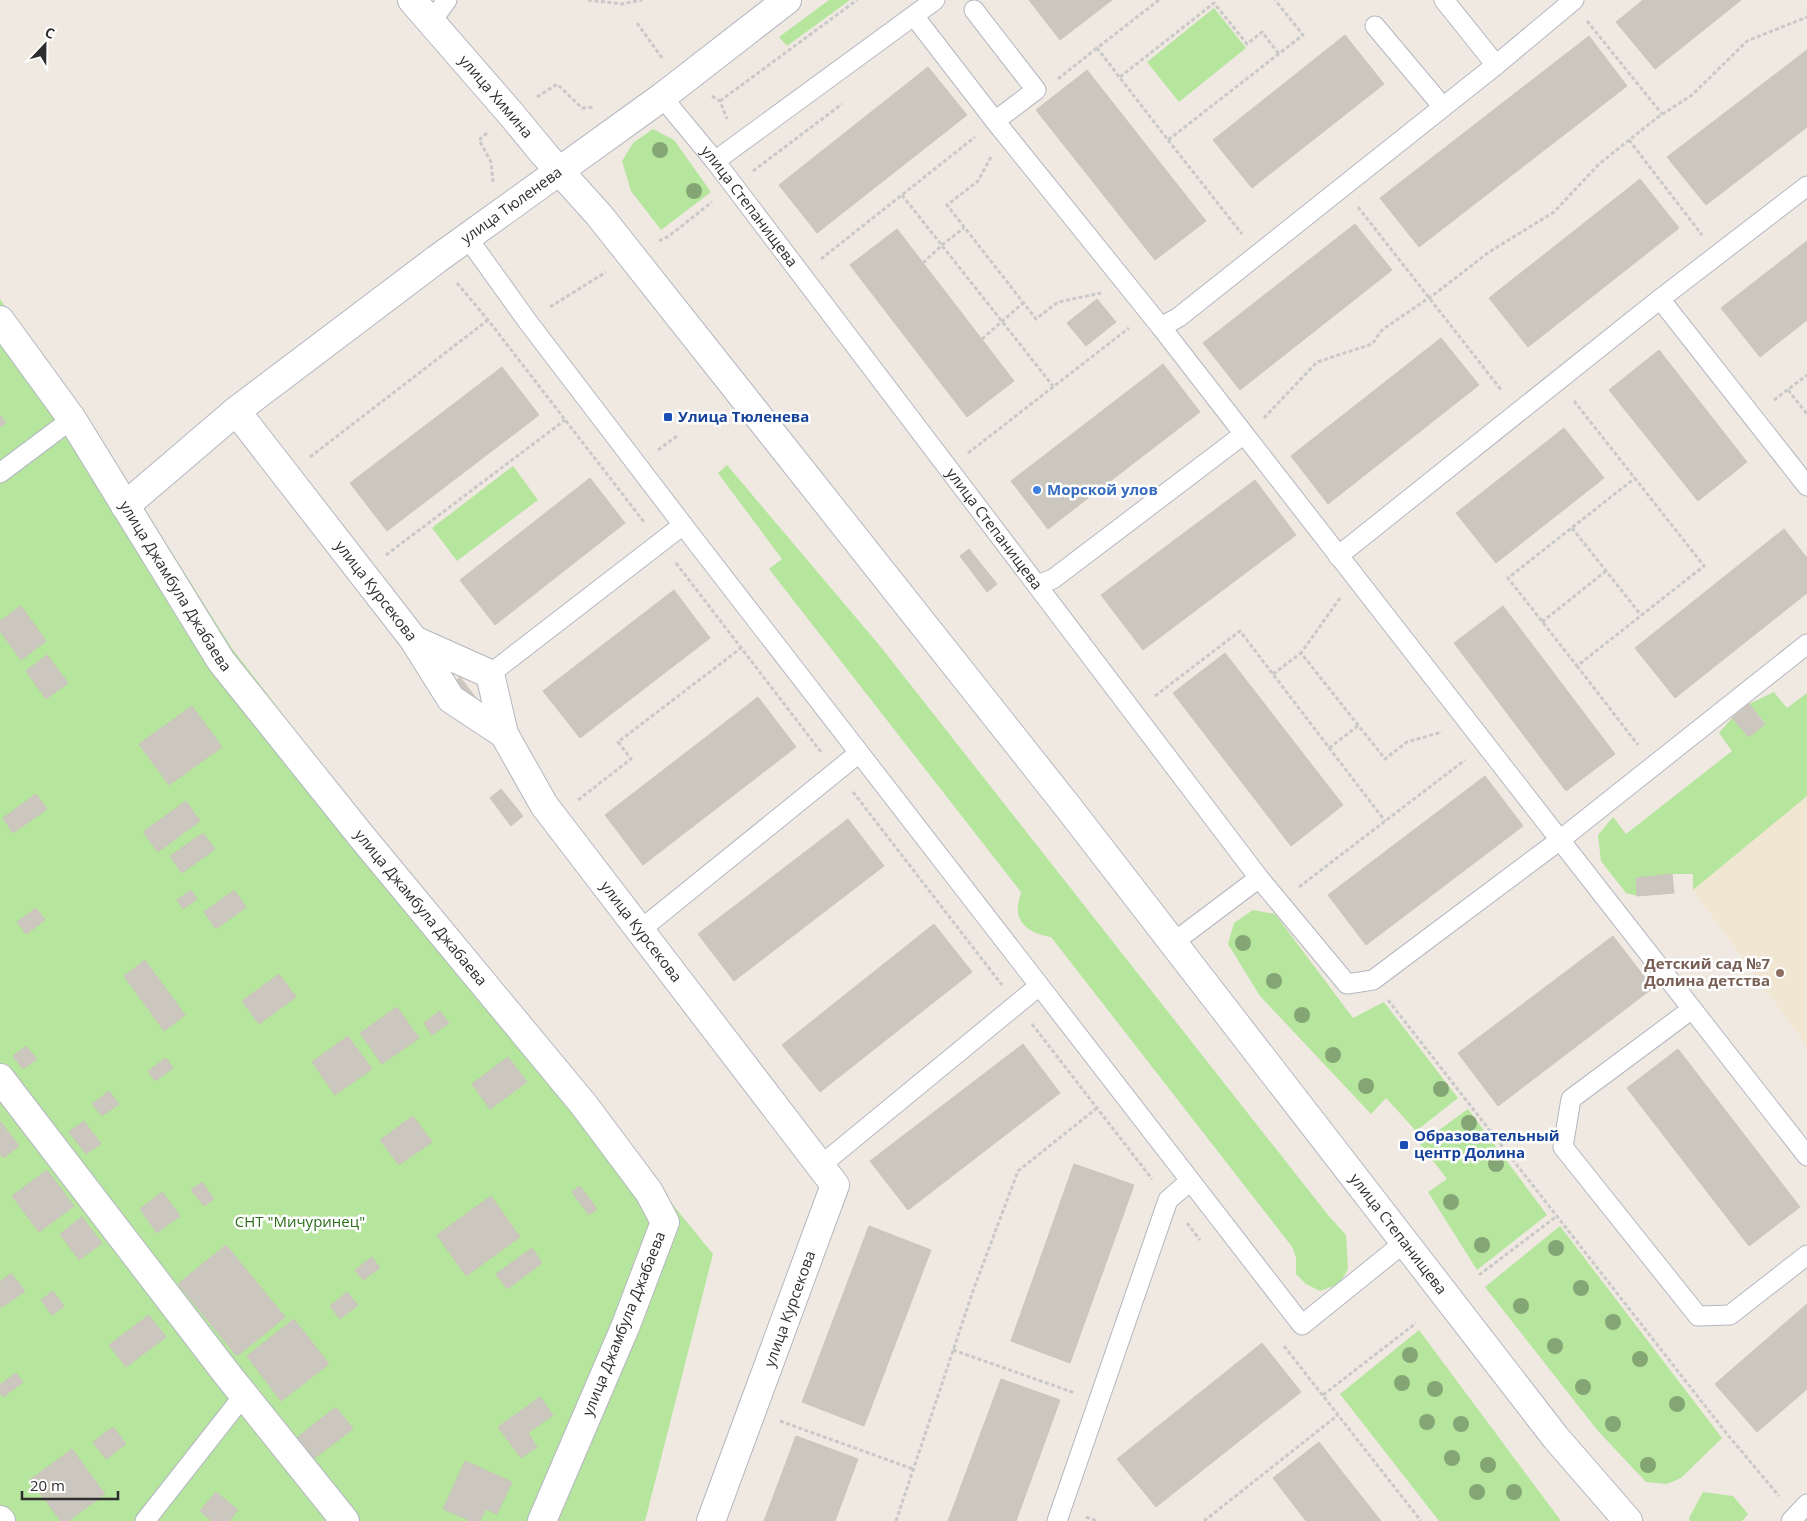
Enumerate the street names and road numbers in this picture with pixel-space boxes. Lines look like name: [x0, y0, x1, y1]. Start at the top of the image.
street label: улица Химина: [455, 50, 538, 142]
street label: улица Степанищева: [697, 141, 803, 271]
street label: улица Тюленева: [456, 161, 566, 248]
street label: улица Степанищева: [942, 463, 1048, 593]
street label: улица Джамбула Джабаева: [116, 497, 237, 675]
street label: улица Курсекова: [331, 536, 422, 645]
street label: улица Джамбула Джабаева: [351, 825, 492, 990]
street label: улица Курсекова: [597, 876, 687, 986]
street label: улица Степанищева: [1346, 1169, 1452, 1298]
street label: улица Джамбула Джабаева: [577, 1228, 669, 1419]
street label: улица Курсекова: [759, 1248, 819, 1370]

